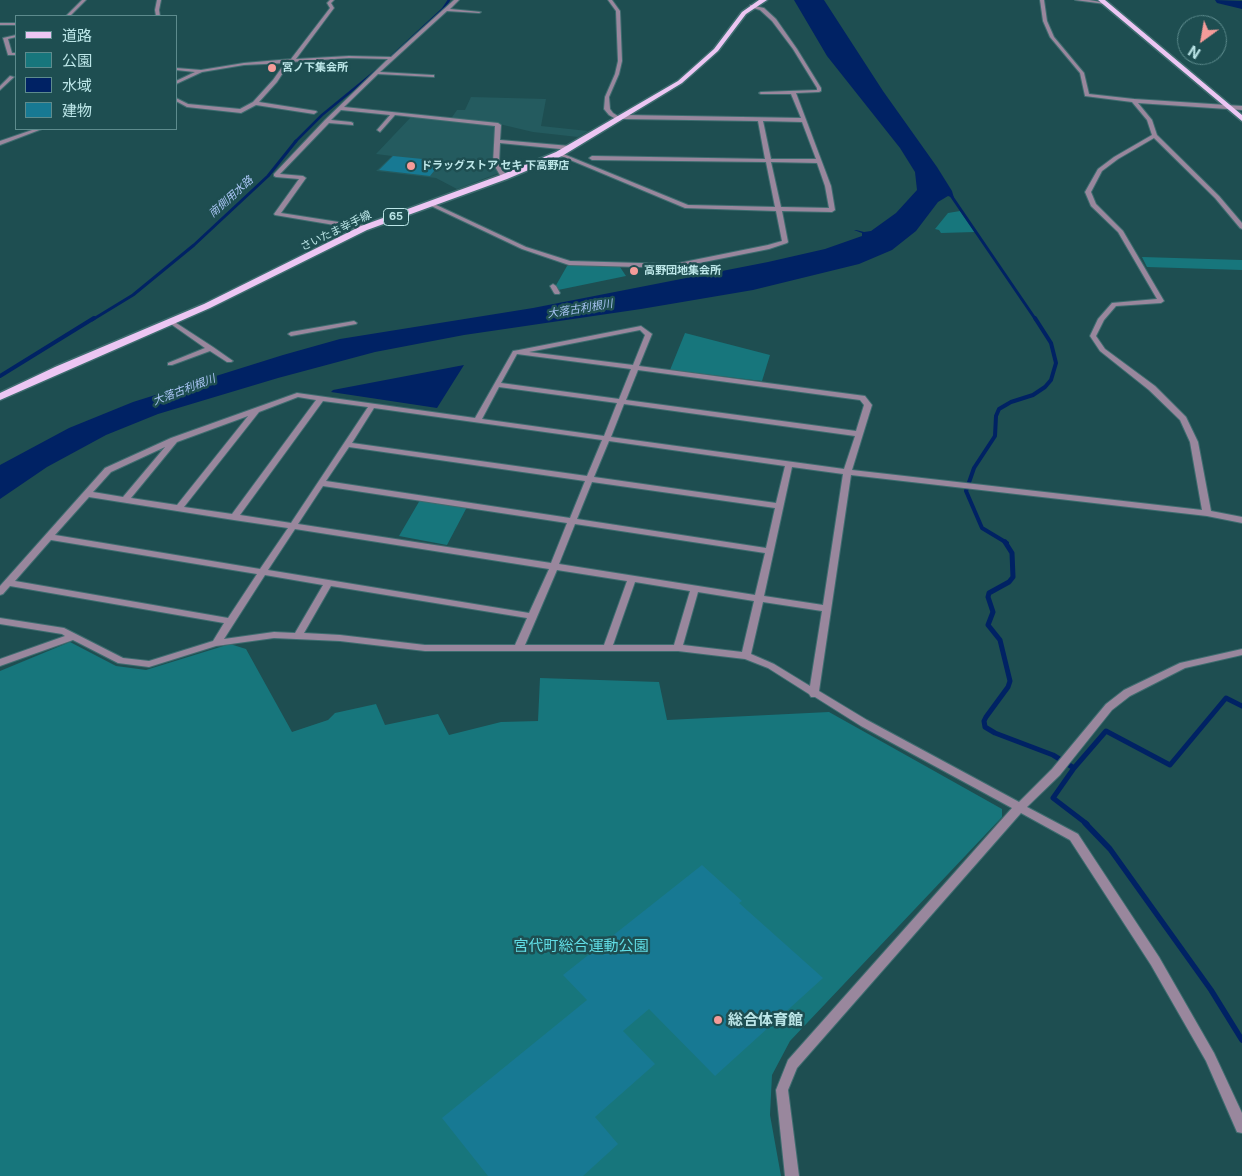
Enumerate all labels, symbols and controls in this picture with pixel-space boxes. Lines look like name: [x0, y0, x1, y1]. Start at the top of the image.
legend: [15, 15, 178, 130]
north arrow: [1177, 15, 1227, 65]
text: 道路: [62, 26, 92, 45]
text: N: [1185, 42, 1203, 62]
text: 公園: [62, 51, 92, 70]
place label: 宮ノ下集会所: [282, 61, 348, 75]
marker: 宮ノ下集会所: [266, 62, 278, 74]
text: 水域: [62, 76, 92, 95]
text: 建物: [62, 101, 92, 120]
place label: ドラッグストア セキ 下高野店: [421, 159, 569, 173]
marker: ドラッグストア セキ 下高野店: [405, 160, 417, 172]
water label: 南側用水路: [206, 174, 256, 220]
street label: さいたま幸手線: [299, 208, 373, 254]
road number: 65: [384, 208, 408, 226]
place label: 高野団地集会所: [644, 264, 721, 278]
marker: 高野団地集会所: [628, 265, 640, 277]
water label: 大落古利根川: [546, 297, 614, 321]
water label: 大落古利根川: [151, 372, 217, 408]
park label: 宮代町総合運動公園: [514, 937, 648, 955]
place label: 総合体育館: [728, 1011, 803, 1029]
marker: 総合体育館: [712, 1014, 724, 1026]

